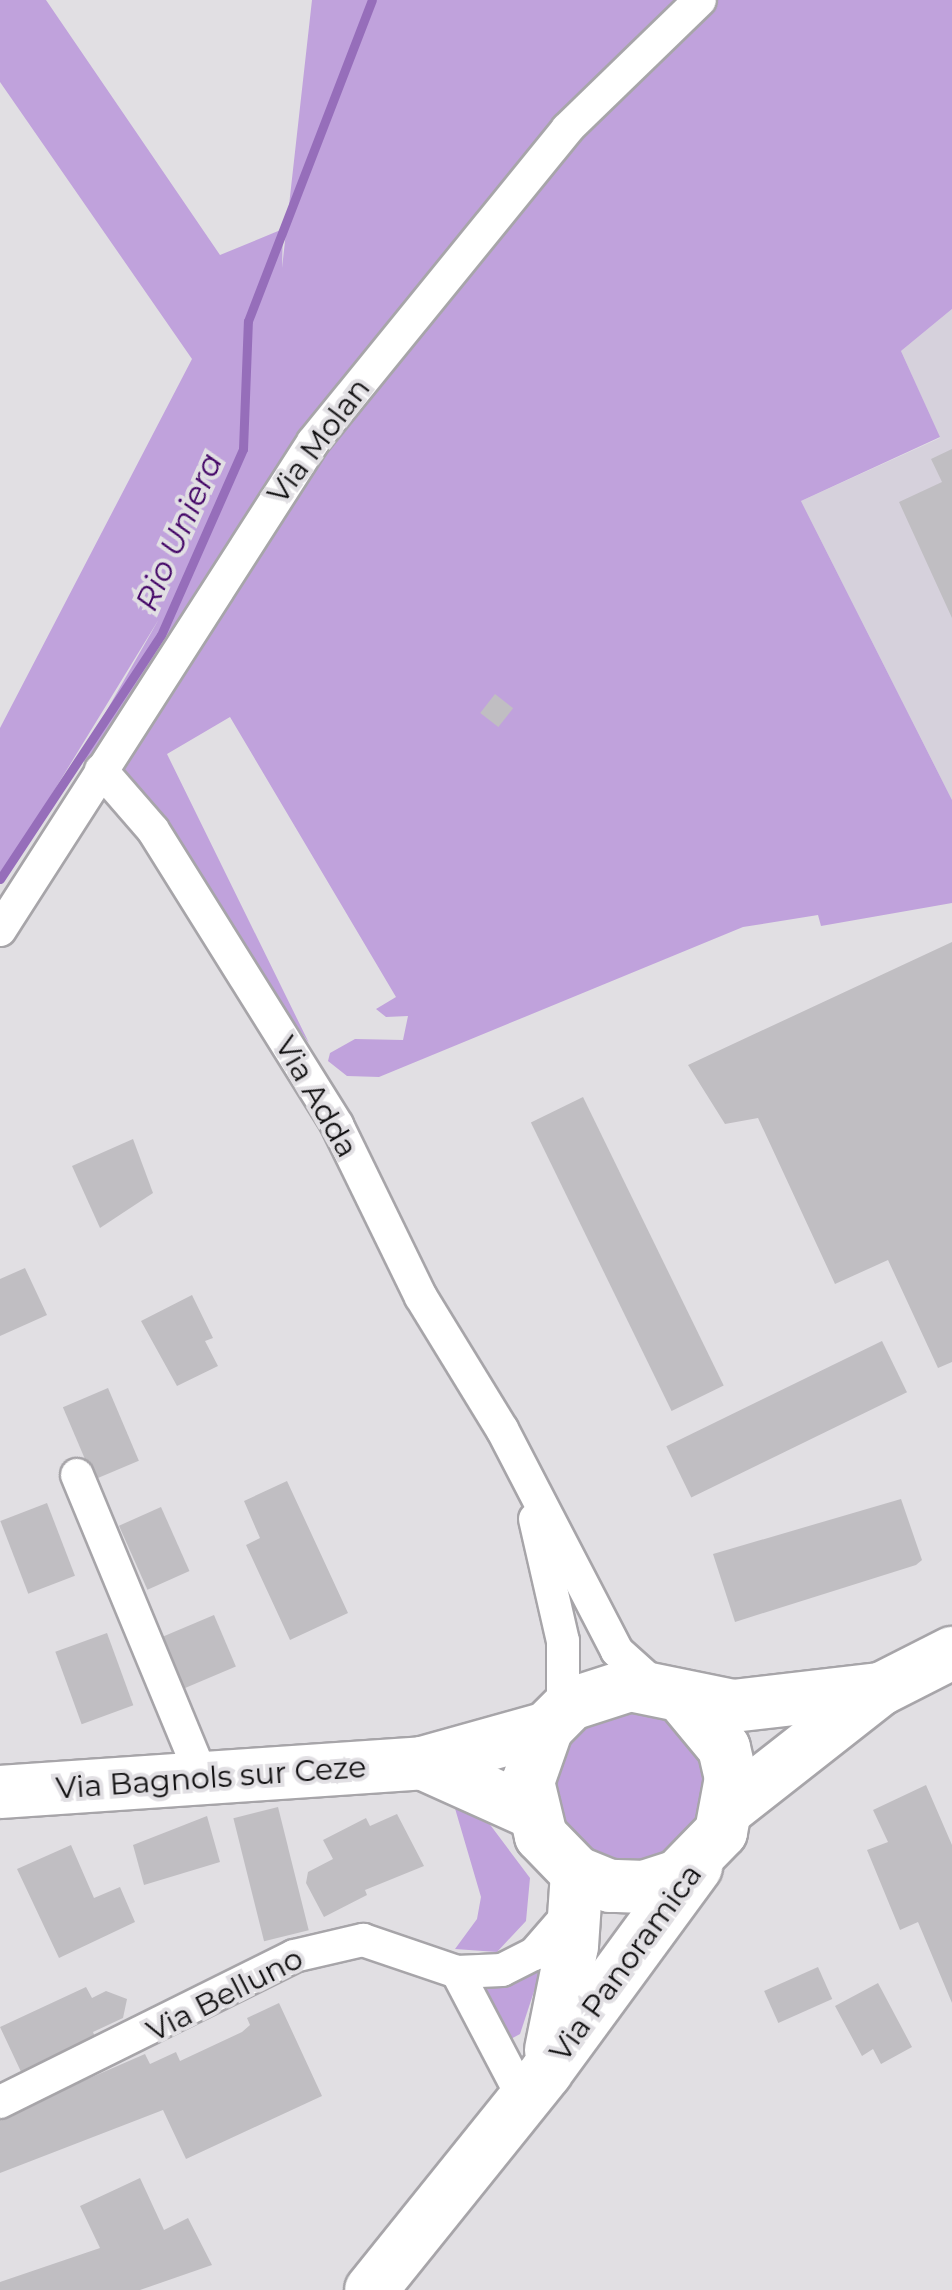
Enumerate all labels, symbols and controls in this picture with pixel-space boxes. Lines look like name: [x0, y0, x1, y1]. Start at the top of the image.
street label: Via Molan: [260, 371, 378, 511]
water label: Rio Uniera: [127, 447, 231, 617]
street label: Via Adda: [267, 1030, 365, 1164]
street label: Via Bagnols sur Ceze: [55, 1749, 367, 1807]
street label: Via Panoramica: [542, 1857, 710, 2069]
street label: Via Belluno: [141, 1940, 309, 2050]

